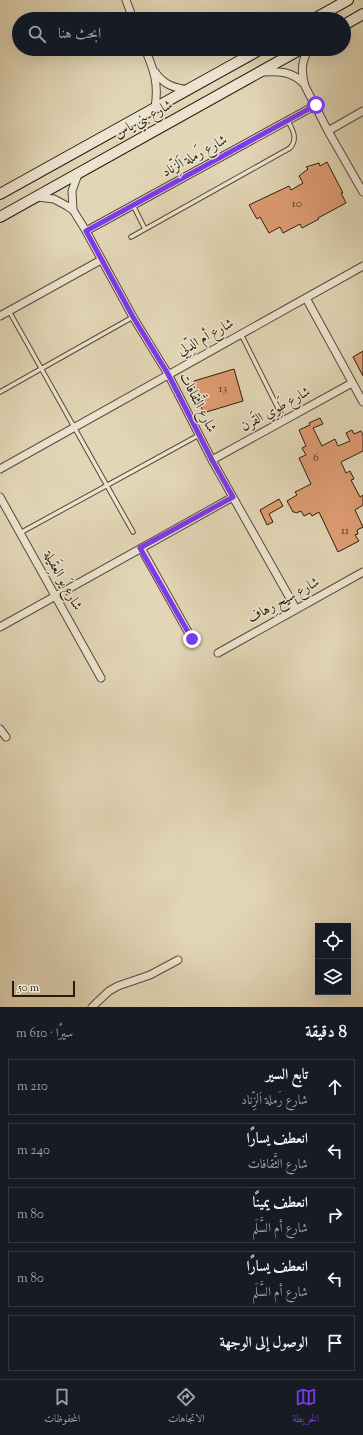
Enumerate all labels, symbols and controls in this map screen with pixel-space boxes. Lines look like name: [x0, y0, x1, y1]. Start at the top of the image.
search box: [12, 12, 351, 56]
icon: search: [26, 23, 48, 45]
text: ابحث هنا: [58, 24, 101, 45]
street label: شارع بني ياس: [111, 96, 177, 145]
route start: [307, 96, 325, 114]
street label: شارع رَملة اَلزِّناد: [158, 129, 231, 183]
house number: 10: [292, 195, 302, 213]
street label: شارع أم الدِّلِي: [173, 313, 238, 363]
street label: شارع الثَّقافات: [173, 368, 224, 437]
house number: 13: [219, 380, 228, 398]
street label: شارع طَوِي القَرن: [236, 381, 315, 437]
house number: 6: [313, 449, 319, 467]
house number: 11: [341, 522, 349, 540]
street label: شارع يَو العِقَيلة: [37, 546, 88, 614]
street label: شارع سيح رِهاف: [244, 573, 324, 630]
route end: [183, 630, 201, 648]
map controls: [315, 923, 351, 995]
button: locate: [315, 923, 351, 959]
button: layers: [315, 959, 351, 995]
scale bar: [12, 979, 75, 998]
text: 50 m: [18, 980, 39, 996]
text: 8 دقيقة: [305, 1021, 347, 1045]
text: سيرًا · 610 m: [16, 1025, 73, 1043]
text: تابع السير: [266, 1065, 308, 1086]
icon: ahead: [324, 1076, 346, 1098]
text: 210 m: [17, 1078, 48, 1096]
text: شارع رَملة اَلزِّناد: [241, 1092, 308, 1110]
text: انعطف يسارًا: [247, 1129, 308, 1150]
icon: left: [324, 1140, 346, 1162]
text: 240 m: [17, 1142, 50, 1160]
text: شارع الثَّقافات: [248, 1156, 308, 1174]
text: انعطف يمينًا: [253, 1193, 308, 1214]
icon: right: [324, 1204, 346, 1226]
text: 80 m: [17, 1206, 44, 1224]
text: شارع أم السَّلَم: [252, 1220, 308, 1238]
text: انعطف يسارًا: [247, 1257, 308, 1278]
icon: left: [324, 1268, 346, 1290]
text: 80 m: [17, 1270, 44, 1288]
text: شارع أم السَّلَم: [252, 1284, 308, 1302]
icon: arrive: [324, 1332, 346, 1354]
text: الوصول إلى الوجهة: [219, 1333, 308, 1354]
tab: المحفوظات: [44, 1386, 80, 1429]
tab: الاتجاهات: [168, 1386, 205, 1429]
tab: الخريطة: [292, 1386, 319, 1429]

